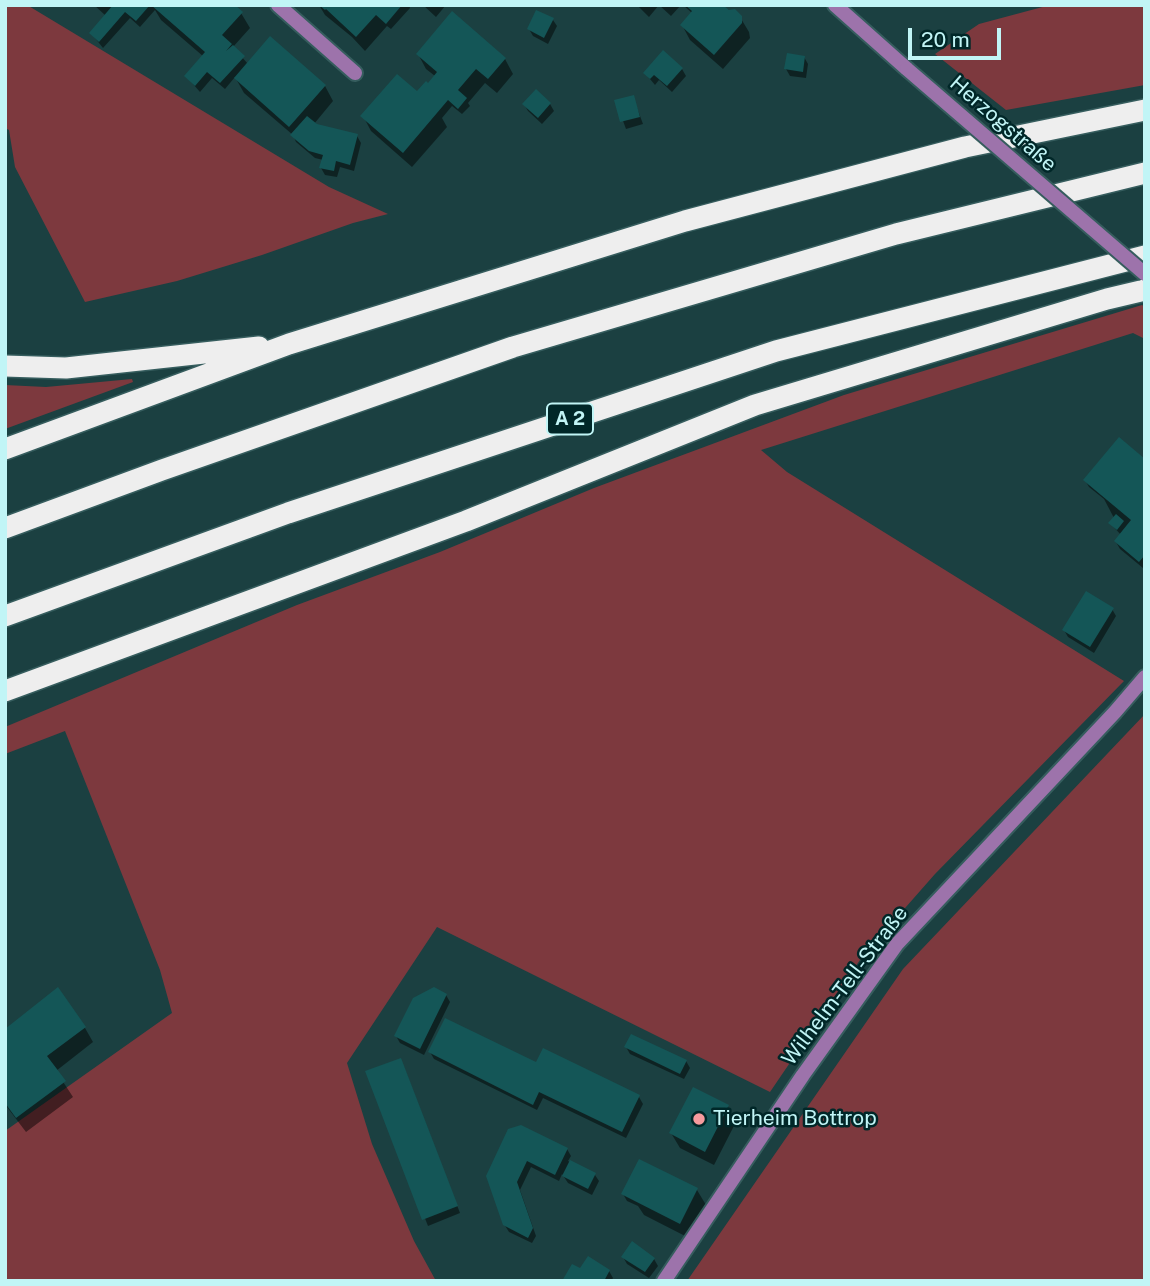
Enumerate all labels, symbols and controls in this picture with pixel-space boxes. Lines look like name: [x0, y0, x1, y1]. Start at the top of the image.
scale bar: [912, 14, 1005, 58]
text: 20 m: [921, 27, 970, 52]
street label: Herzogstraße: [945, 71, 1061, 177]
road number: A 2: [547, 404, 593, 434]
street label: Wilhelm-Tell-Straße: [777, 901, 913, 1071]
place label: Tierheim Bottrop: [713, 1106, 877, 1132]
marker: Tierheim Bottrop: [691, 1111, 707, 1127]

